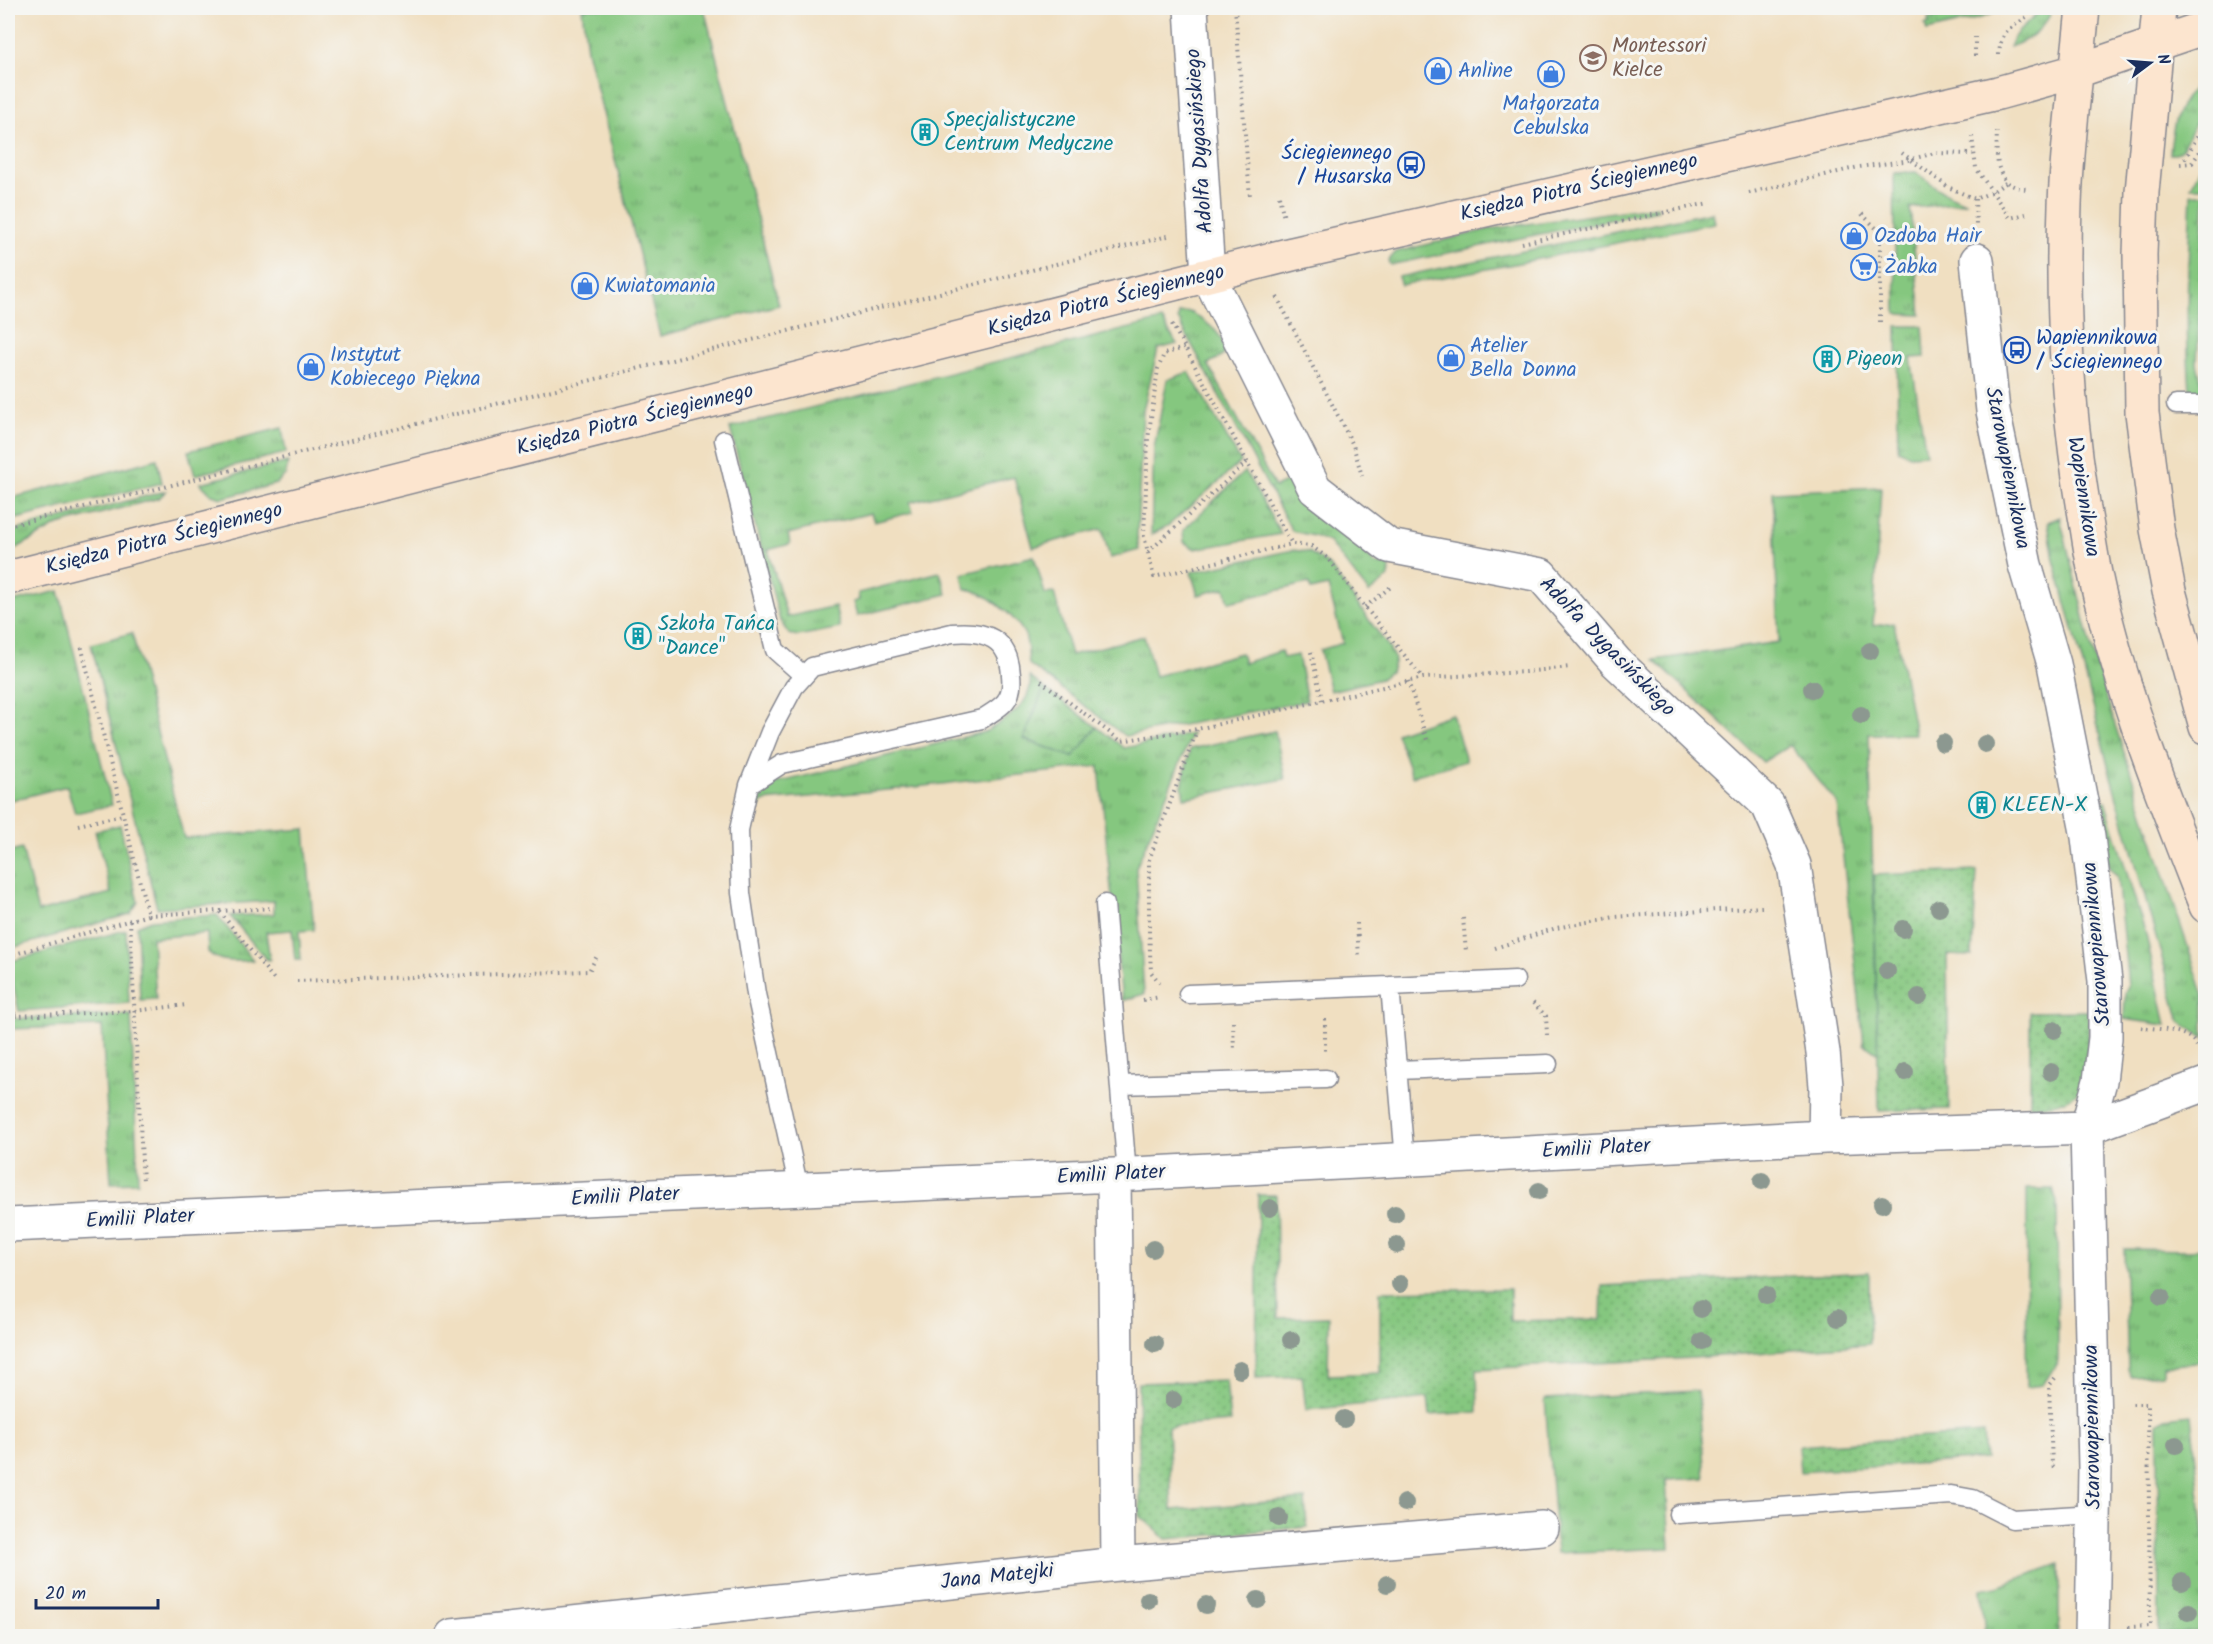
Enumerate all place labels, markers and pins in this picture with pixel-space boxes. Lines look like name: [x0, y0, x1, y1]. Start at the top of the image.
place label: Montessori Kielce: [1612, 30, 1707, 87]
school or university icon: Montessori Kielce: [1578, 43, 1608, 73]
place label: Anline: [1458, 55, 1513, 88]
shop icon: Anline: [1423, 56, 1453, 86]
shop icon: Małgorzata Cebulska: [1536, 59, 1566, 89]
place label: Małgorzata Cebulska: [1502, 88, 1600, 145]
place label: Specjalistyczne Centrum Medyczne: [944, 104, 1114, 161]
building icon: Specjalistyczne Centrum Medyczne: [910, 117, 940, 147]
place label: Ściegiennego / Husarska: [1281, 137, 1392, 194]
bus stop icon: Ściegiennego / Husarska: [1396, 150, 1426, 180]
place label: Ozdoba Hair: [1874, 220, 1982, 253]
shop icon: Ozdoba Hair: [1839, 221, 1869, 251]
place label: Żabka: [1884, 251, 1938, 284]
supermarket icon: Żabka: [1849, 252, 1879, 282]
place label: Kwiatomania: [604, 270, 716, 303]
shop icon: Kwiatomania: [570, 271, 600, 301]
place label: Wapiennikowa / Ściegiennego: [2036, 322, 2162, 379]
place label: Atelier Bella Donna: [1470, 330, 1577, 387]
bus stop icon: Wapiennikowa / Ściegiennego: [2002, 335, 2032, 365]
place label: Instytut Kobiecego Piękna: [330, 339, 481, 396]
shop icon: Atelier Bella Donna: [1436, 343, 1466, 373]
place label: Pigeon: [1846, 343, 1903, 376]
building icon: Pigeon: [1812, 344, 1842, 374]
shop icon: Instytut Kobiecego Piękna: [296, 352, 326, 382]
place label: Szkoła Tańca "Dance": [658, 608, 775, 665]
building icon: Szkoła Tańca "Dance": [623, 621, 653, 651]
place label: KLEEN-X: [2002, 789, 2088, 822]
building icon: KLEEN-X: [1967, 790, 1997, 820]

